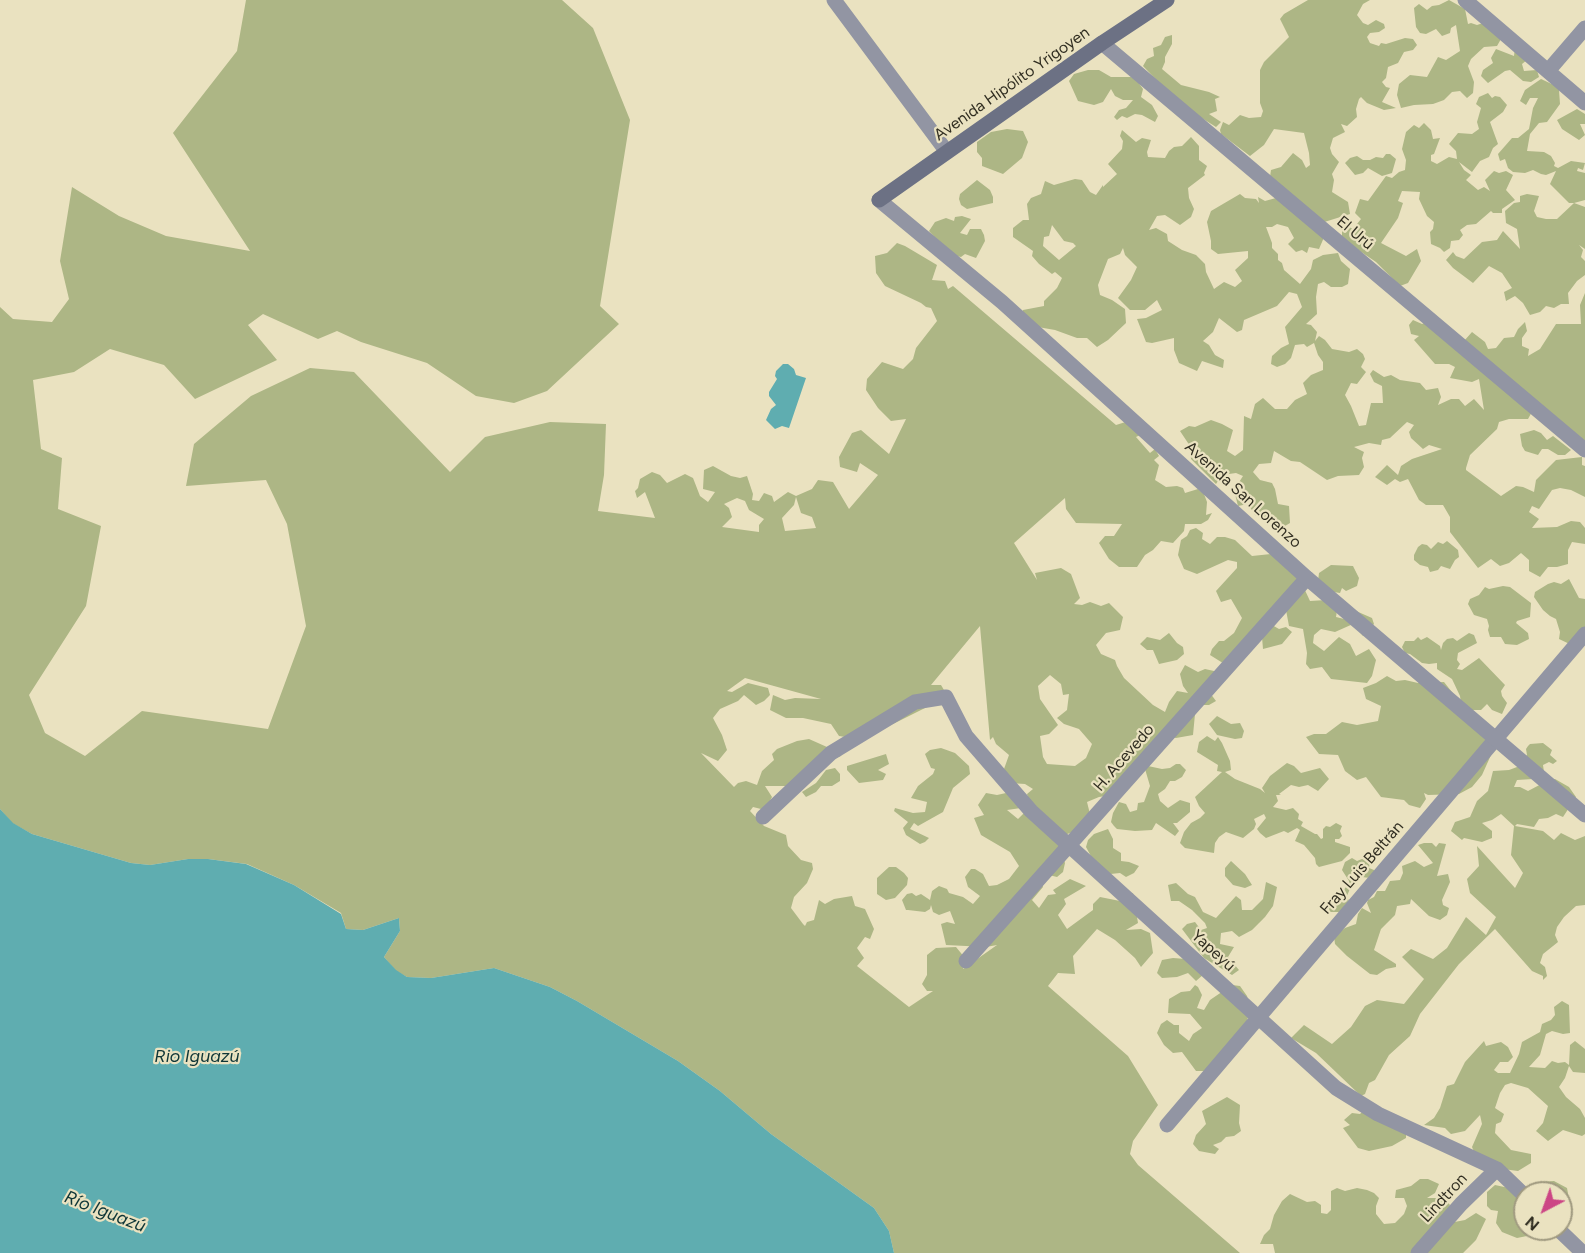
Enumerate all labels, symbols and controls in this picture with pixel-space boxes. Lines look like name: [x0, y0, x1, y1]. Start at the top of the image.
street label: Avenida Hipólito Yrigoyen: [931, 23, 1093, 145]
street label: El Urú: [1333, 212, 1377, 254]
street label: Avenida San Lorenzo: [1181, 438, 1305, 552]
street label: H. Acevedo: [1090, 720, 1158, 796]
street label: Fray Luis Beltrán: [1316, 817, 1408, 919]
street label: Yapeyú: [1187, 926, 1239, 976]
water label: Rio Iguazú: [154, 1046, 240, 1068]
street label: Lindtron: [1417, 1170, 1471, 1226]
north arrow: [1513, 1181, 1573, 1241]
water label: Río Iguazú: [61, 1187, 149, 1237]
text: N: [1521, 1212, 1543, 1235]

